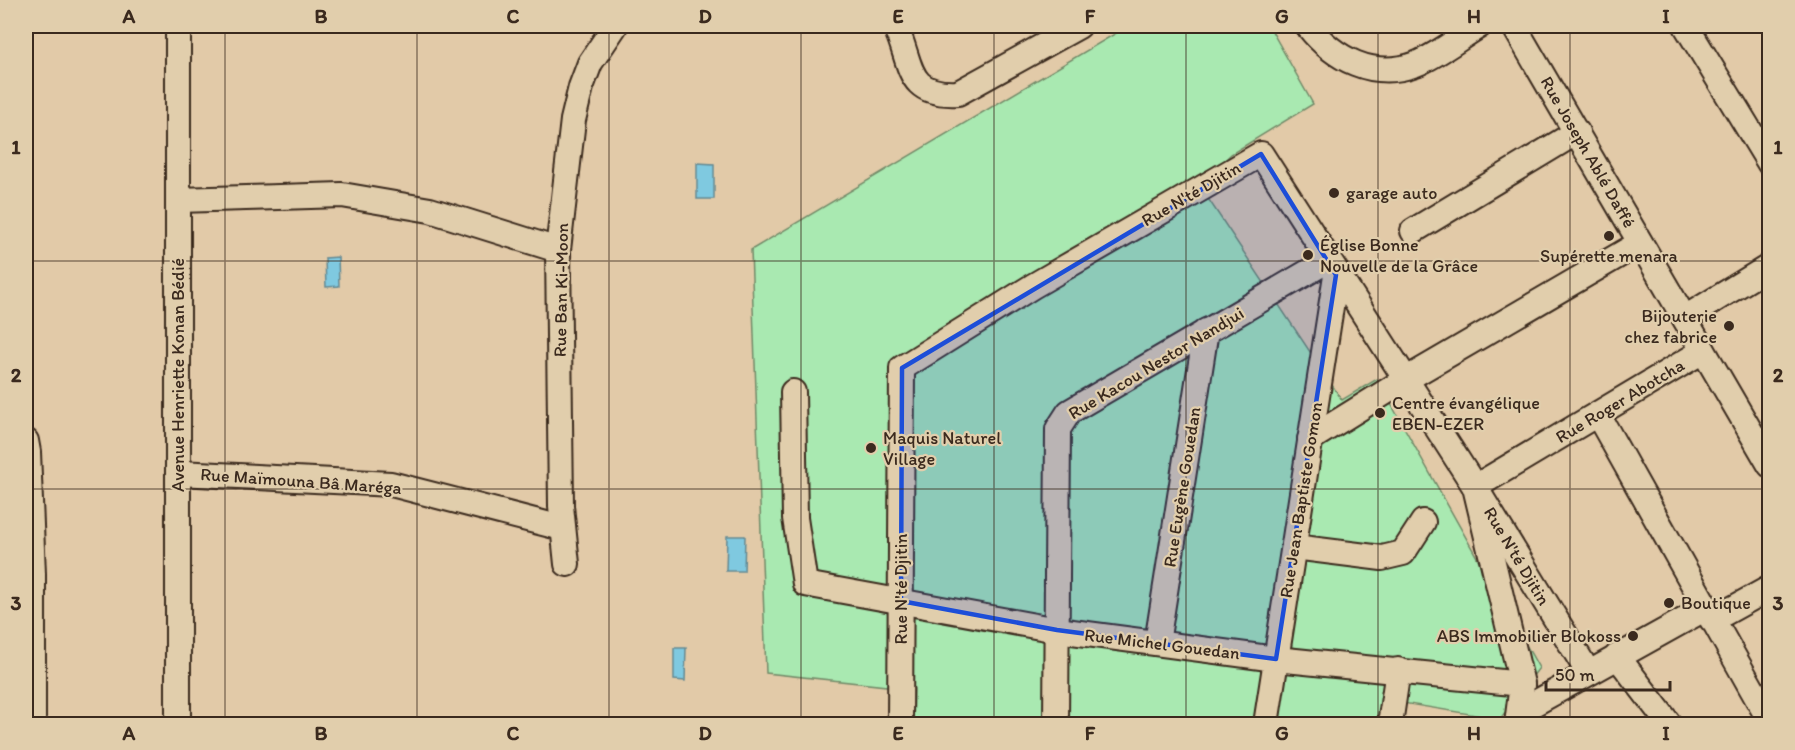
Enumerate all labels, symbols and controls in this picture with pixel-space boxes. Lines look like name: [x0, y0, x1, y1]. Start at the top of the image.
text: A: [122, 4, 136, 28]
text: B: [315, 4, 328, 28]
text: C: [507, 4, 520, 28]
text: D: [698, 4, 712, 28]
text: E: [892, 4, 904, 28]
text: F: [1085, 4, 1096, 28]
text: G: [1275, 4, 1289, 28]
text: H: [1467, 4, 1481, 28]
text: I: [1662, 4, 1670, 28]
street label: Rue Joseph Ablé Daffé: [1536, 72, 1640, 232]
text: 1: [11, 135, 21, 159]
text: 1: [1773, 135, 1783, 159]
street label: Rue N'té Djitin: [1138, 157, 1244, 231]
place label: garage auto: [1346, 182, 1437, 204]
marker: garage auto: [1327, 186, 1341, 200]
street label: Rue Ban Ki-Moon: [549, 223, 573, 357]
marker: Supérette menara: [1602, 229, 1616, 243]
place label: Église Bonne Nouvelle de la Grâce: [1320, 234, 1478, 277]
place label: Supérette menara: [1540, 245, 1679, 267]
marker: Église Bonne Nouvelle de la Grâce: [1301, 248, 1315, 262]
street label: Avenue Henriette Konan Bédié: [167, 258, 189, 492]
street label: Rue Kacou Nestor Nandjui: [1064, 302, 1248, 424]
place label: Bijouterie chez fabrice: [1625, 305, 1717, 348]
marker: Bijouterie chez fabrice: [1722, 319, 1736, 333]
street label: Rue Roger Abotcha: [1552, 354, 1689, 448]
text: 2: [11, 363, 22, 387]
text: 2: [1773, 363, 1784, 387]
place label: Centre évangélique EBEN-EZER: [1392, 392, 1540, 435]
street label: Rue Jean Baptiste Gomon: [1275, 400, 1327, 600]
street label: Rue Eugène Gouedan: [1158, 405, 1206, 569]
marker: Centre évangélique EBEN-EZER: [1373, 406, 1387, 420]
place label: Maquis Naturel Village: [883, 427, 1001, 470]
marker: Maquis Naturel Village: [864, 441, 878, 455]
street label: Rue Maïmouna Bâ Maréga: [200, 463, 403, 499]
street label: Rue N'té Djitin: [1479, 503, 1555, 609]
street label: Rue N'té Djitin: [890, 534, 912, 644]
text: 3: [11, 591, 22, 615]
text: 3: [1773, 591, 1784, 615]
place label: Boutique: [1681, 592, 1751, 614]
marker: Boutique: [1662, 596, 1676, 610]
street label: Rue Michel Gouedan: [1083, 624, 1241, 664]
place label: ABS Immobilier Blokoss: [1437, 625, 1621, 647]
marker: ABS Immobilier Blokoss: [1626, 629, 1640, 643]
scale bar: [1546, 654, 1670, 692]
text: 50 m: [1555, 664, 1595, 686]
text: A: [122, 721, 136, 745]
text: B: [315, 721, 328, 745]
text: C: [507, 721, 520, 745]
text: D: [698, 721, 712, 745]
text: E: [892, 721, 904, 745]
text: F: [1085, 721, 1096, 745]
text: G: [1275, 721, 1289, 745]
text: H: [1467, 721, 1481, 745]
text: I: [1662, 721, 1670, 745]

